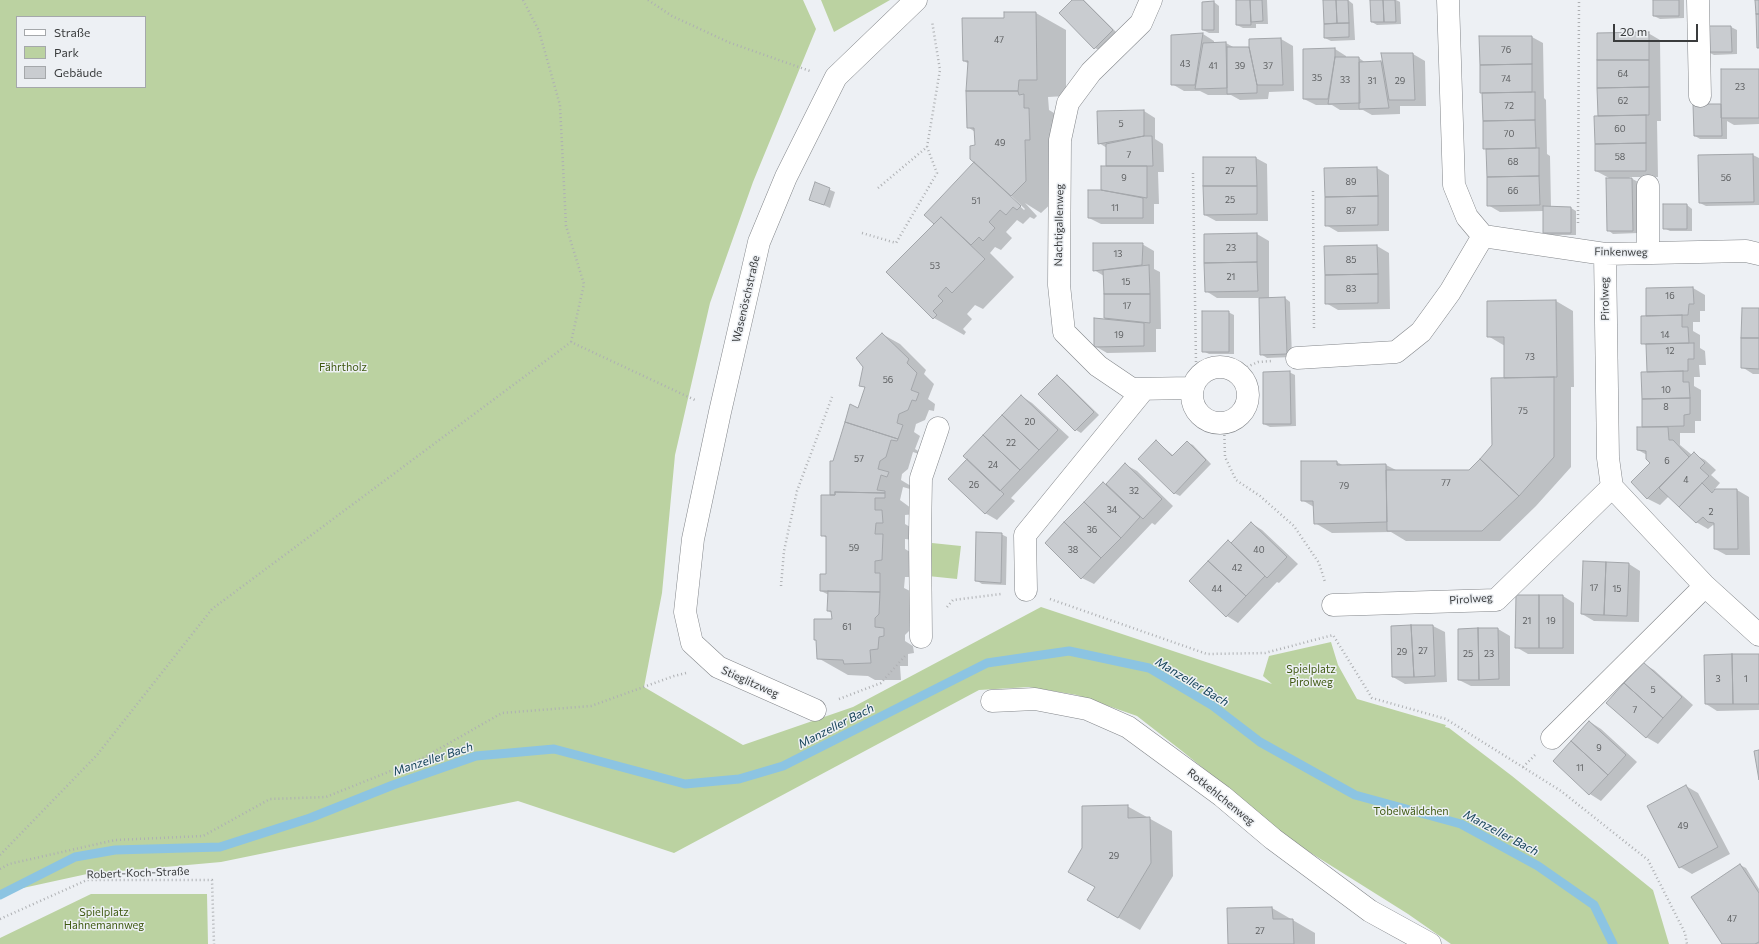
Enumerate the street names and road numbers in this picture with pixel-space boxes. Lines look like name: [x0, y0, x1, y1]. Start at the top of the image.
street label: Nachtigallenweg: [1052, 184, 1066, 266]
street label: Finkenweg: [1594, 245, 1648, 259]
street label: Wasenöschstraße: [730, 254, 762, 344]
street label: Pirolweg: [1598, 277, 1612, 321]
street label: Pirolweg: [1449, 591, 1493, 607]
street label: Stieglitzweg: [719, 663, 781, 701]
street label: Rotkehlchenweg: [1185, 766, 1257, 828]
street label: Robert-Koch-Straße: [86, 865, 190, 881]

